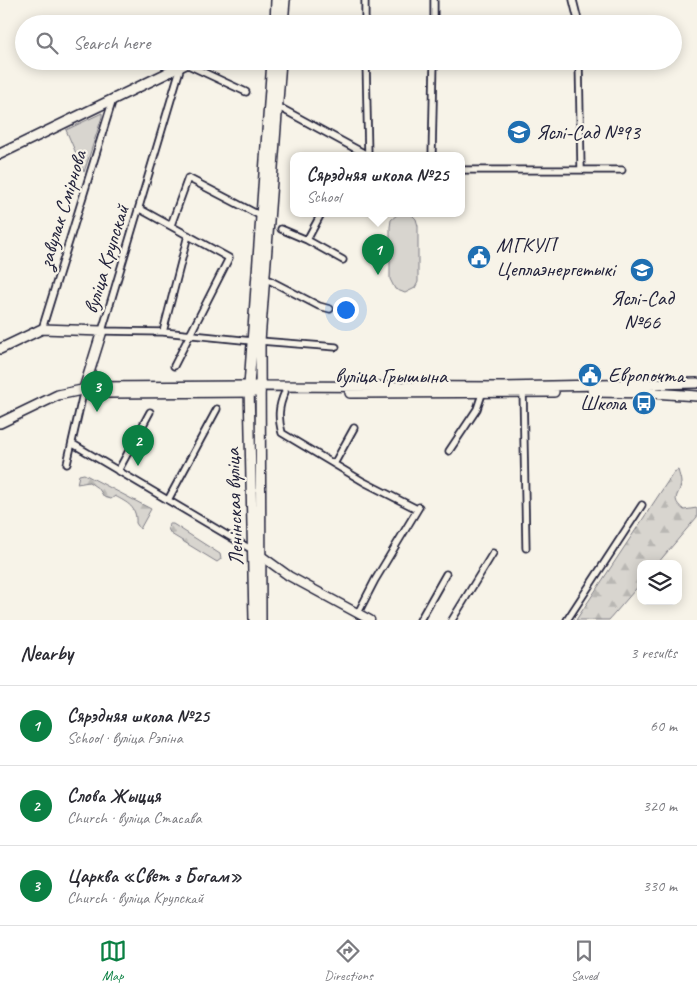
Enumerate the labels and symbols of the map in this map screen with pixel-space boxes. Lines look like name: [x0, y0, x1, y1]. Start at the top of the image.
school or university icon: Яслі-Сад №93: [506, 119, 532, 145]
place label: Яслі-Сад №93: [536, 119, 642, 145]
street label: завулак Смірнова: [31, 146, 94, 274]
street label: вуліца Крупскай: [77, 200, 135, 317]
place label: МГКУП Цеплаэнергетыкі: [496, 232, 618, 282]
pin: 1: [362, 234, 394, 275]
public building icon: МГКУП Цеплаэнергетыкі: [466, 244, 492, 270]
school or university icon: Яслі-Сад №66: [629, 257, 655, 283]
place label: Яслі-Сад №66: [611, 285, 676, 335]
your location: [333, 297, 359, 323]
public building icon: Европочта: [577, 362, 603, 388]
place label: Европочта: [608, 362, 687, 388]
street label: вуліца Грышына: [335, 363, 449, 389]
pin: 3: [81, 371, 113, 412]
place label: Школа: [580, 390, 628, 416]
bus stop icon: Школа: [631, 390, 657, 416]
pin: 2: [122, 425, 154, 466]
street label: Ленінская вуліца: [219, 446, 249, 566]

